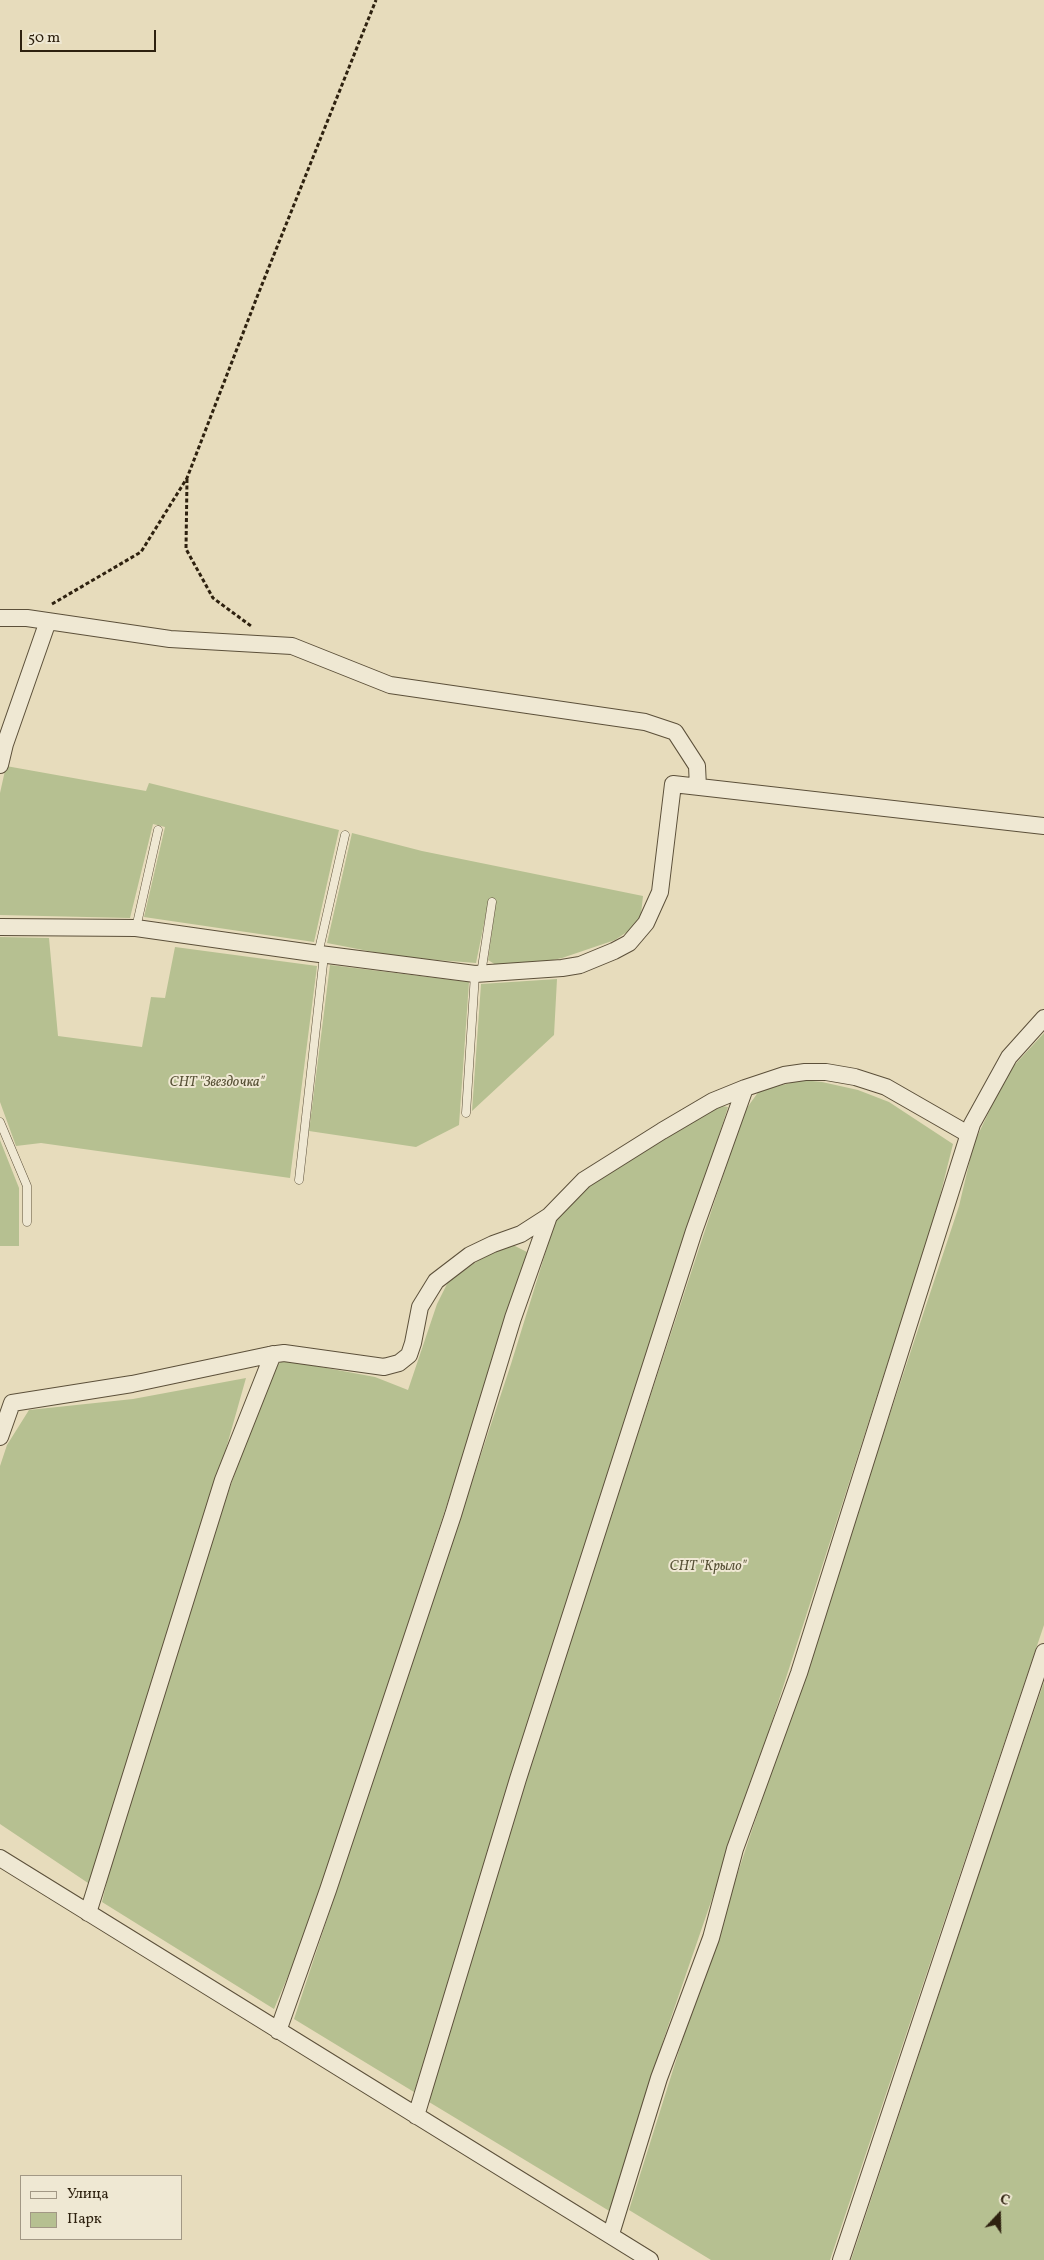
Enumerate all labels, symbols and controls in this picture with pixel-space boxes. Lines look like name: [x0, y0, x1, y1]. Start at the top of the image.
scale bar: [22, 20, 159, 52]
text: 50 m: [28, 28, 60, 49]
park label: СНТ "Звездочка": [170, 1075, 264, 1091]
park label: СНТ "Крыло": [670, 1559, 746, 1575]
legend: [20, 2175, 182, 2240]
text: Улица: [67, 2184, 109, 2205]
north arrow: [974, 2190, 1024, 2240]
text: С: [997, 2190, 1012, 2211]
text: Парк: [67, 2209, 102, 2230]

